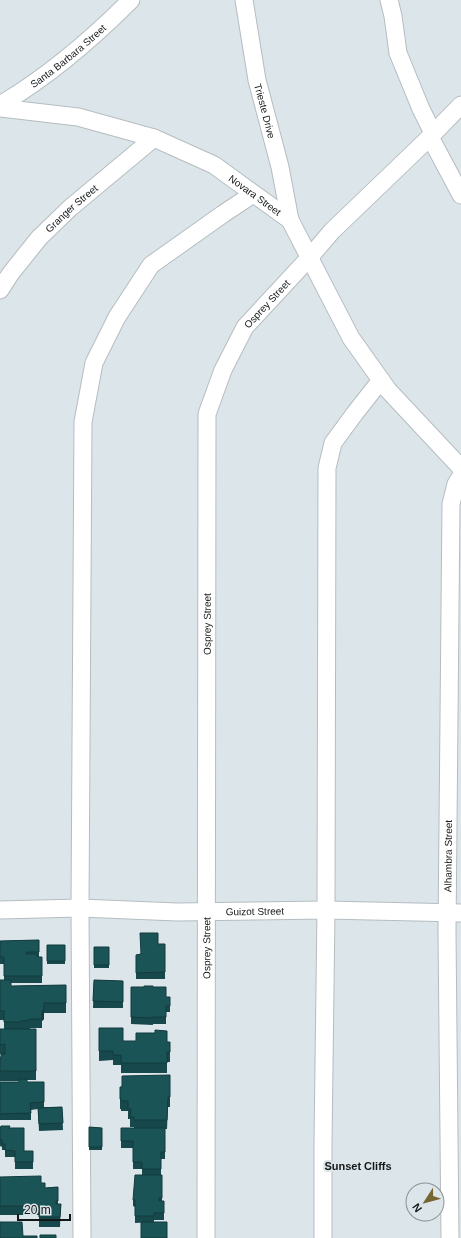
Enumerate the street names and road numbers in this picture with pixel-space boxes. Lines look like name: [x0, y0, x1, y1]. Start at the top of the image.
street label: Santa Barbara Street: [28, 22, 108, 90]
street label: Trieste Drive: [252, 82, 277, 140]
street label: Novara Street: [227, 173, 283, 218]
street label: Granger Street: [43, 182, 100, 235]
street label: Osprey Street: [242, 277, 292, 330]
street label: Osprey Street: [202, 593, 213, 655]
street label: Alhambra Street: [442, 820, 454, 892]
street label: Guizot Street: [226, 906, 284, 917]
street label: Osprey Street: [201, 917, 212, 979]

